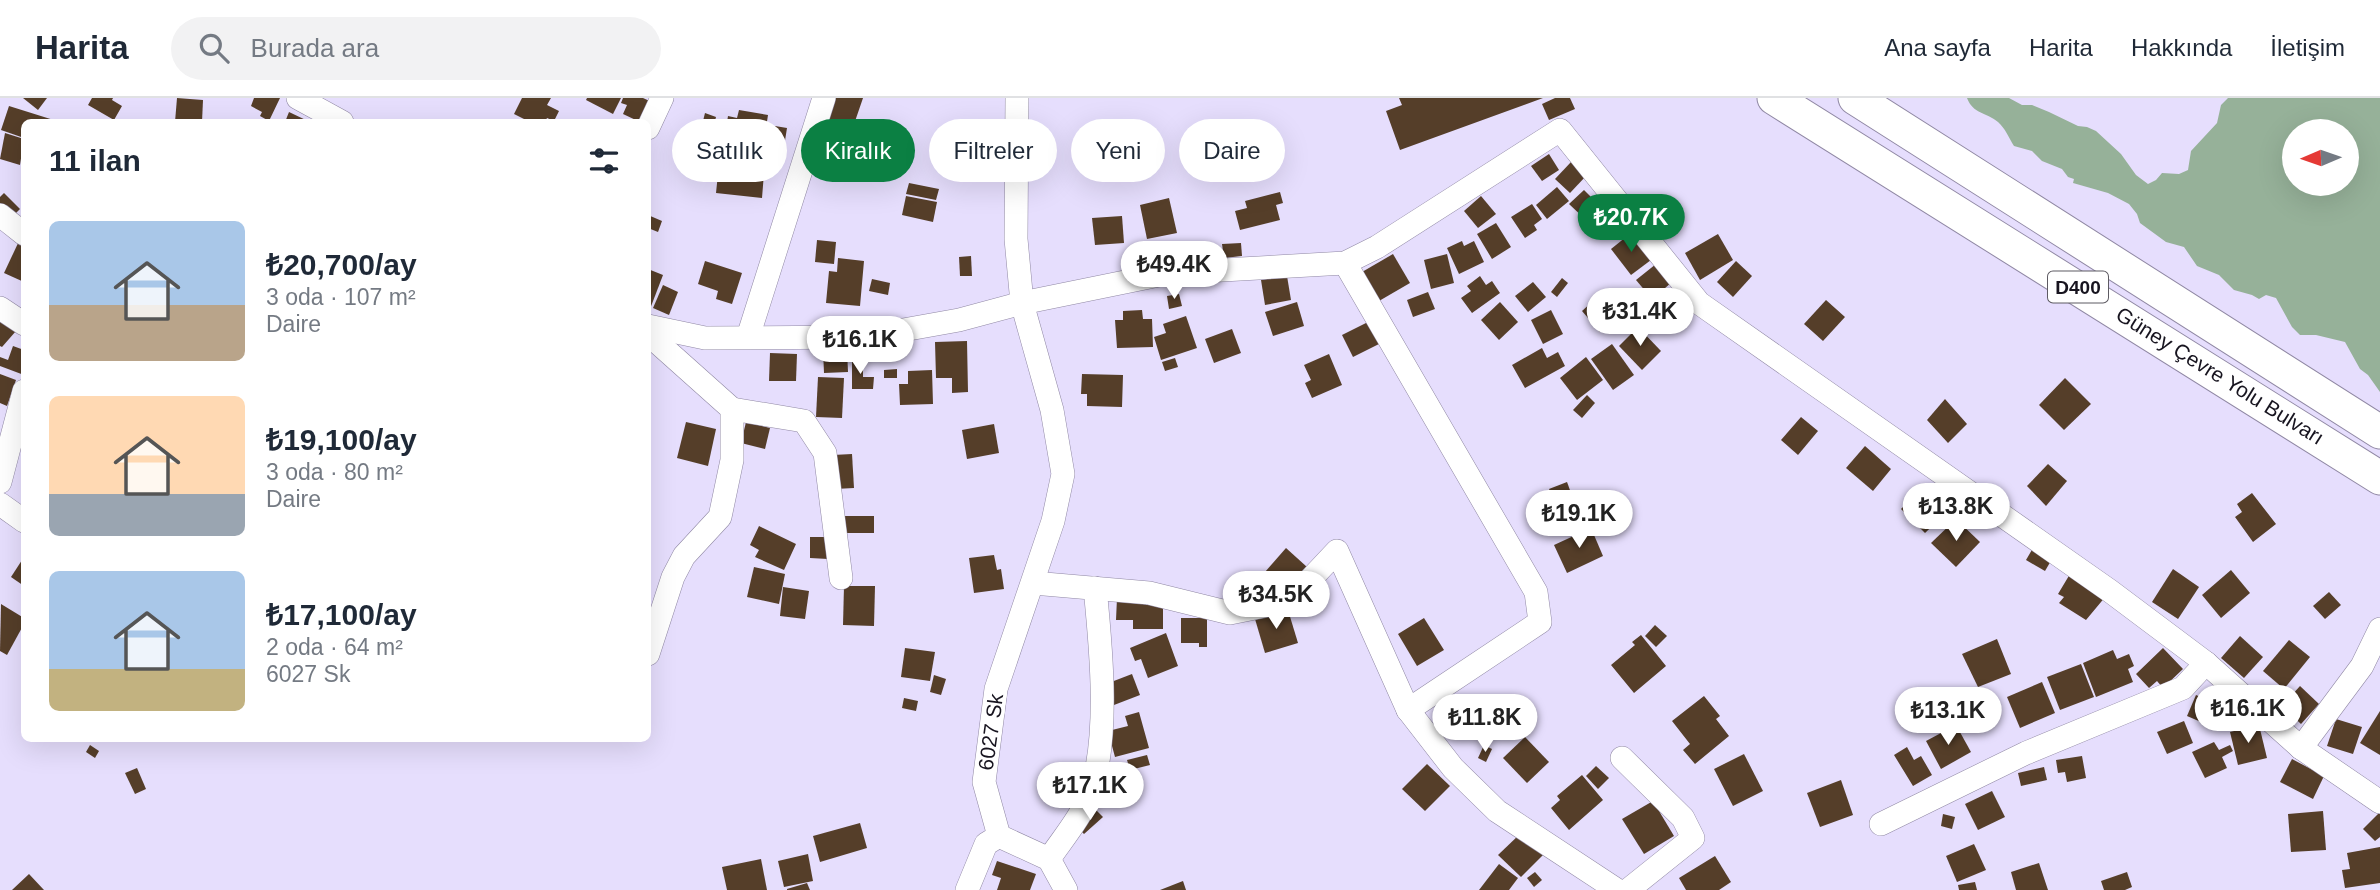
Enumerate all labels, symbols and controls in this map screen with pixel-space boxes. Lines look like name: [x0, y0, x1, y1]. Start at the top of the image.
search box: [171, 17, 661, 80]
text: Harita: [35, 29, 129, 66]
icon: search: [195, 29, 233, 67]
text: Burada ara: [251, 33, 379, 63]
text: Ana sayfa: [1884, 34, 1991, 61]
text: Harita: [2029, 34, 2093, 61]
text: Hakkında: [2131, 34, 2232, 61]
text: İletişim: [2270, 34, 2345, 61]
chip: Satılık: [672, 119, 787, 182]
chip: Kiralık: [801, 119, 915, 182]
chip: Filtreler: [929, 119, 1057, 182]
chip: Yeni: [1071, 119, 1165, 182]
chip: Daire: [1179, 119, 1285, 182]
north arrow: [2282, 119, 2359, 196]
map controls: [2282, 119, 2359, 196]
icon: filters: [585, 142, 623, 180]
text: 11 ilan: [49, 144, 141, 177]
pin: ₺20.7K: [1574, 194, 1688, 254]
text: ₺20.7K: [1594, 204, 1668, 230]
pin: ₺49.4K: [1117, 242, 1231, 301]
text: ₺20,700/ay: [266, 248, 417, 281]
icon: home: [105, 249, 189, 333]
text: ₺49.4K: [1137, 251, 1211, 277]
road number: D400: [2048, 272, 2108, 302]
text: 3 oda · 107 m²: [266, 284, 416, 310]
pin: ₺31.4K: [1583, 288, 1697, 348]
text: ₺31.4K: [1603, 298, 1677, 324]
street label: Güney Çevre Yolu Bulvarı: [2112, 302, 2328, 449]
text: Daire: [266, 311, 321, 337]
pin: ₺16.1K: [803, 316, 917, 376]
text: ₺16.1K: [823, 326, 897, 352]
text: ₺19,100/ay: [266, 423, 417, 456]
icon: home: [105, 424, 189, 508]
text: 3 oda · 80 m²: [266, 459, 403, 485]
pin: ₺13.8K: [1899, 484, 2013, 543]
text: Daire: [266, 486, 321, 512]
pin: ₺19.1K: [1522, 490, 1636, 550]
text: ₺13.8K: [1919, 493, 1993, 519]
text: ₺19.1K: [1542, 500, 1616, 526]
pin: ₺34.5K: [1219, 572, 1333, 631]
text: ₺34.5K: [1239, 581, 1313, 607]
text: ₺17,100/ay: [266, 598, 417, 631]
icon: home: [105, 599, 189, 683]
text: 2 oda · 64 m²: [266, 634, 403, 660]
text: 6027 Sk: [266, 661, 350, 687]
pin: ₺16.1K: [2191, 686, 2305, 745]
pin: ₺13.1K: [1891, 688, 2005, 747]
street label: 6027 Sk: [974, 692, 1007, 772]
pin: ₺11.8K: [1428, 694, 1542, 754]
text: ₺16.1K: [2211, 695, 2285, 721]
text: ₺13.1K: [1911, 697, 1985, 723]
text: ₺11.8K: [1448, 704, 1522, 730]
pin: ₺17.1K: [1033, 762, 1147, 822]
text: ₺17.1K: [1053, 772, 1127, 798]

